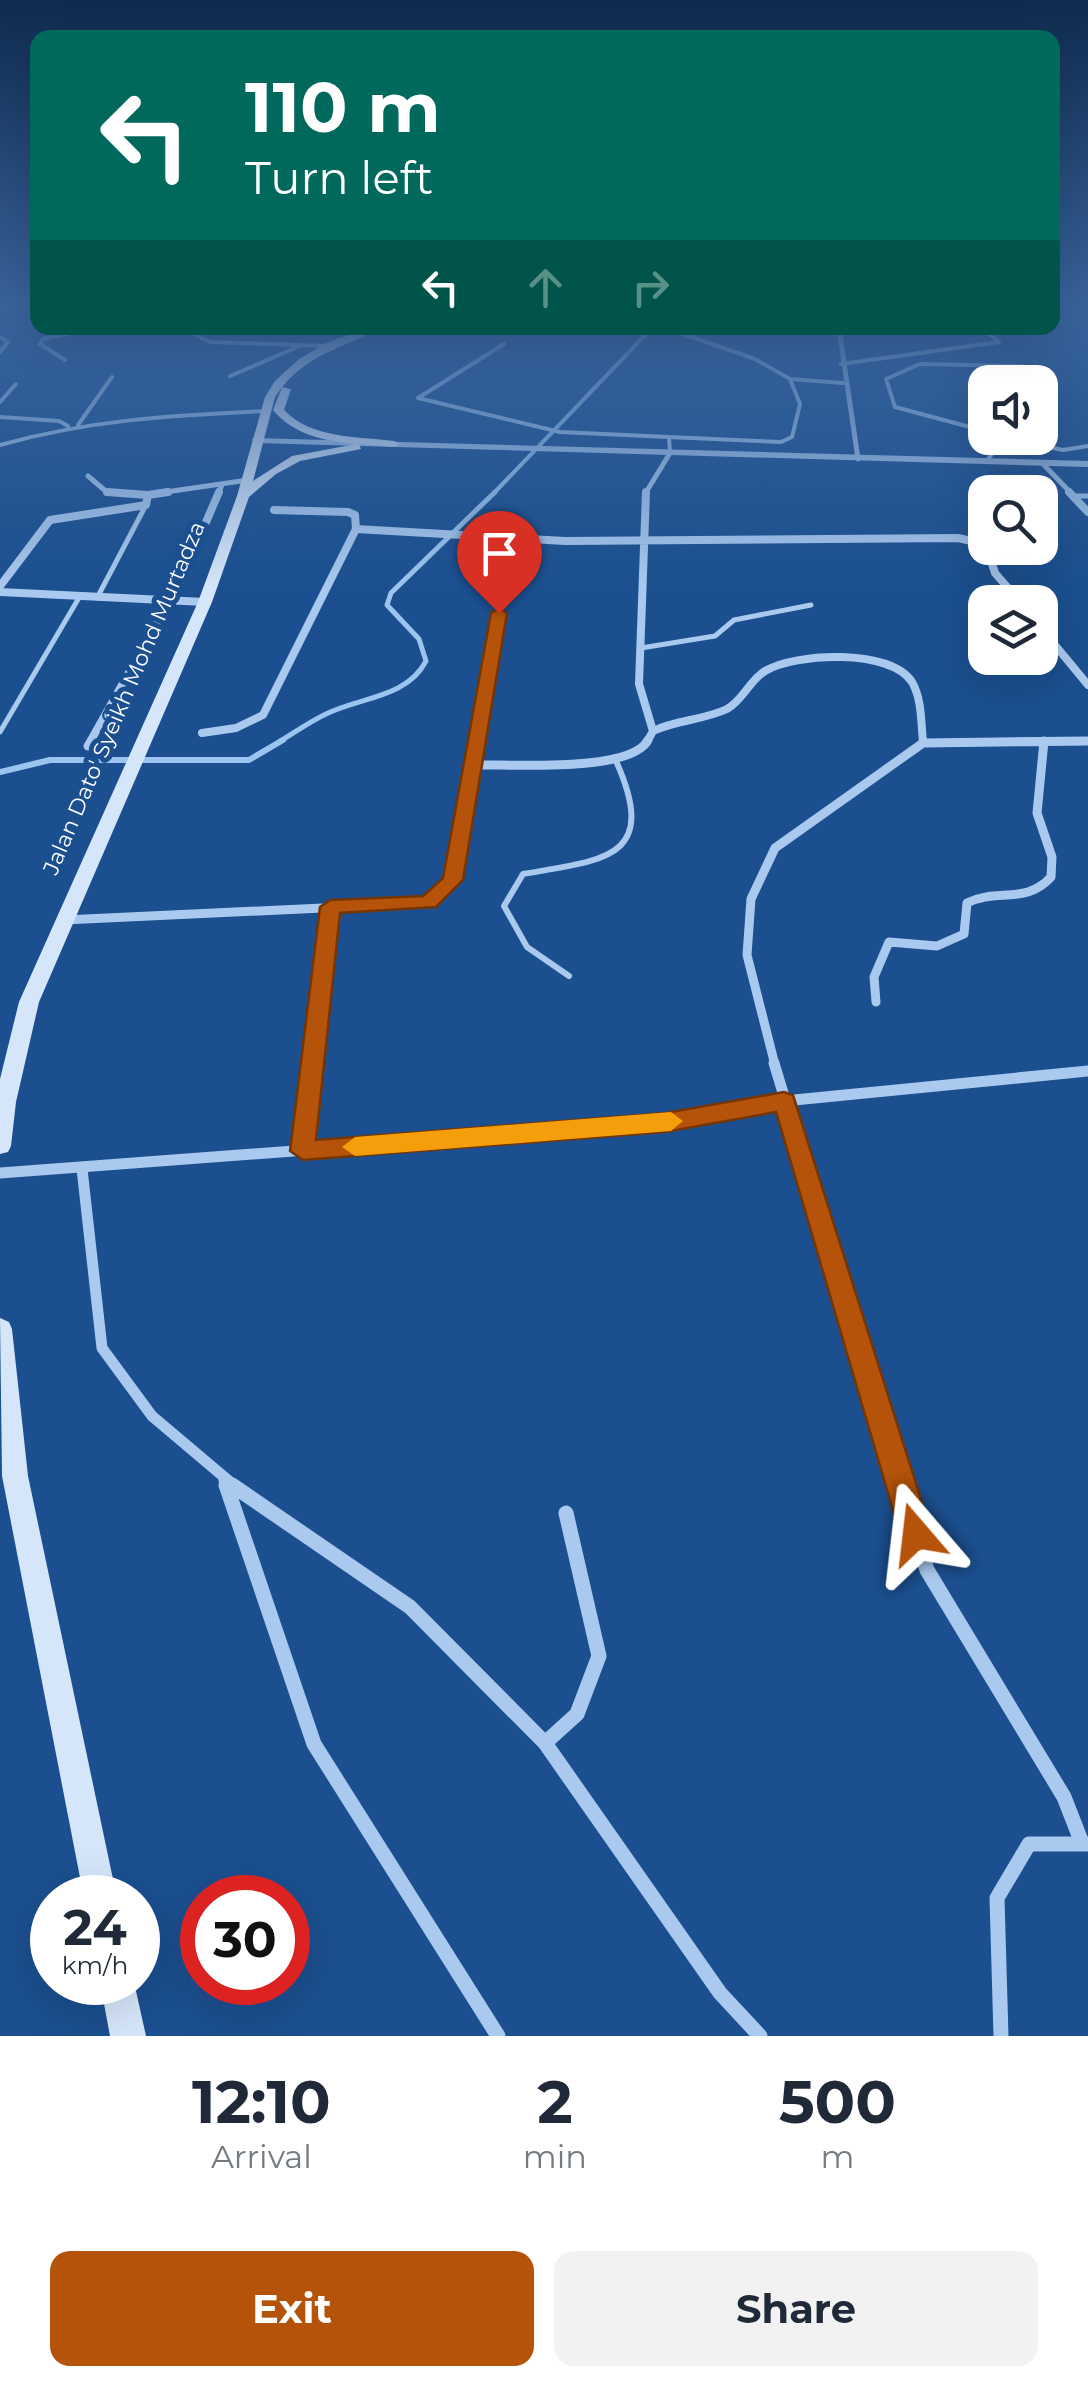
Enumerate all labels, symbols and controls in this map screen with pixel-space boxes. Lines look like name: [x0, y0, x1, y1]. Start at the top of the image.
text: 110 m: [245, 64, 441, 150]
icon: left: [80, 70, 210, 200]
text: Turn left: [245, 150, 433, 205]
icon: left: [413, 260, 468, 315]
icon: ahead: [518, 260, 573, 315]
icon: right: [623, 260, 678, 315]
map controls: [968, 365, 1058, 675]
button: sound: [968, 365, 1058, 455]
button: search: [968, 475, 1058, 565]
pin: [457, 511, 542, 614]
street label: Jalan Dato' Syeikh Mohd Murtadza: [37, 517, 211, 880]
icon: arrive: [472, 526, 527, 581]
button: layers: [968, 585, 1058, 675]
position arrow: [864, 1482, 968, 1586]
speed limit sign: 30: [180, 1875, 310, 2005]
text: 24: [63, 1897, 127, 1958]
text: km/h: [62, 1950, 128, 1980]
text: 12:10: [192, 2065, 331, 2138]
text: 2: [537, 2065, 573, 2138]
text: 500: [779, 2065, 896, 2138]
text: Arrival: [211, 2137, 312, 2176]
text: min: [523, 2137, 587, 2176]
text: m: [820, 2137, 854, 2176]
button: Exit: [50, 2251, 534, 2366]
button: Share: [554, 2251, 1038, 2366]

